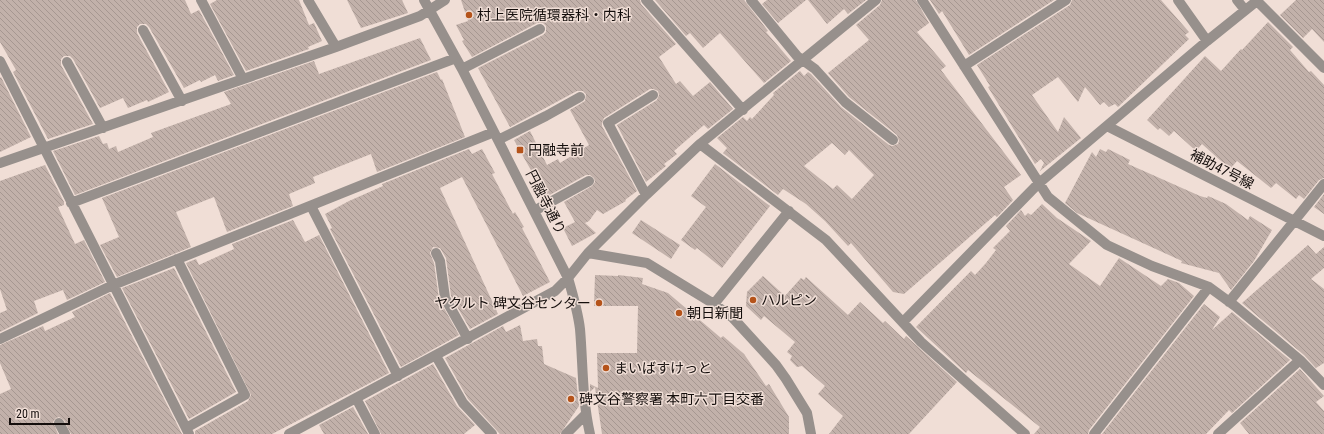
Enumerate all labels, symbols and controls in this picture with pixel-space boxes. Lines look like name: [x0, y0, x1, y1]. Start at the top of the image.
place label: 村上医院循環器科・内科: [477, 7, 631, 23]
marker: 村上医院循環器科・内科: [464, 10, 474, 20]
place label: 円融寺前: [528, 142, 584, 158]
marker: 円融寺前: [515, 145, 525, 155]
street label: 補助47号線: [1187, 146, 1257, 192]
street label: 円融寺通り: [523, 167, 569, 237]
place label: ハルピン: [761, 292, 817, 308]
place label: ヤクルト 碑文谷センター: [434, 295, 591, 311]
marker: ハルピン: [748, 295, 758, 305]
marker: ヤクルト 碑文谷センター: [594, 298, 604, 308]
place label: 朝日新聞: [687, 305, 743, 321]
marker: 朝日新聞: [674, 308, 684, 318]
place label: まいばすけっと: [614, 360, 712, 376]
marker: まいばすけっと: [601, 363, 611, 373]
place label: 碑文谷警察署 本町六丁目交番: [579, 391, 764, 407]
marker: 碑文谷警察署 本町六丁目交番: [566, 394, 576, 404]
scale bar: [10, 400, 69, 426]
text: 20 m: [16, 407, 40, 421]

